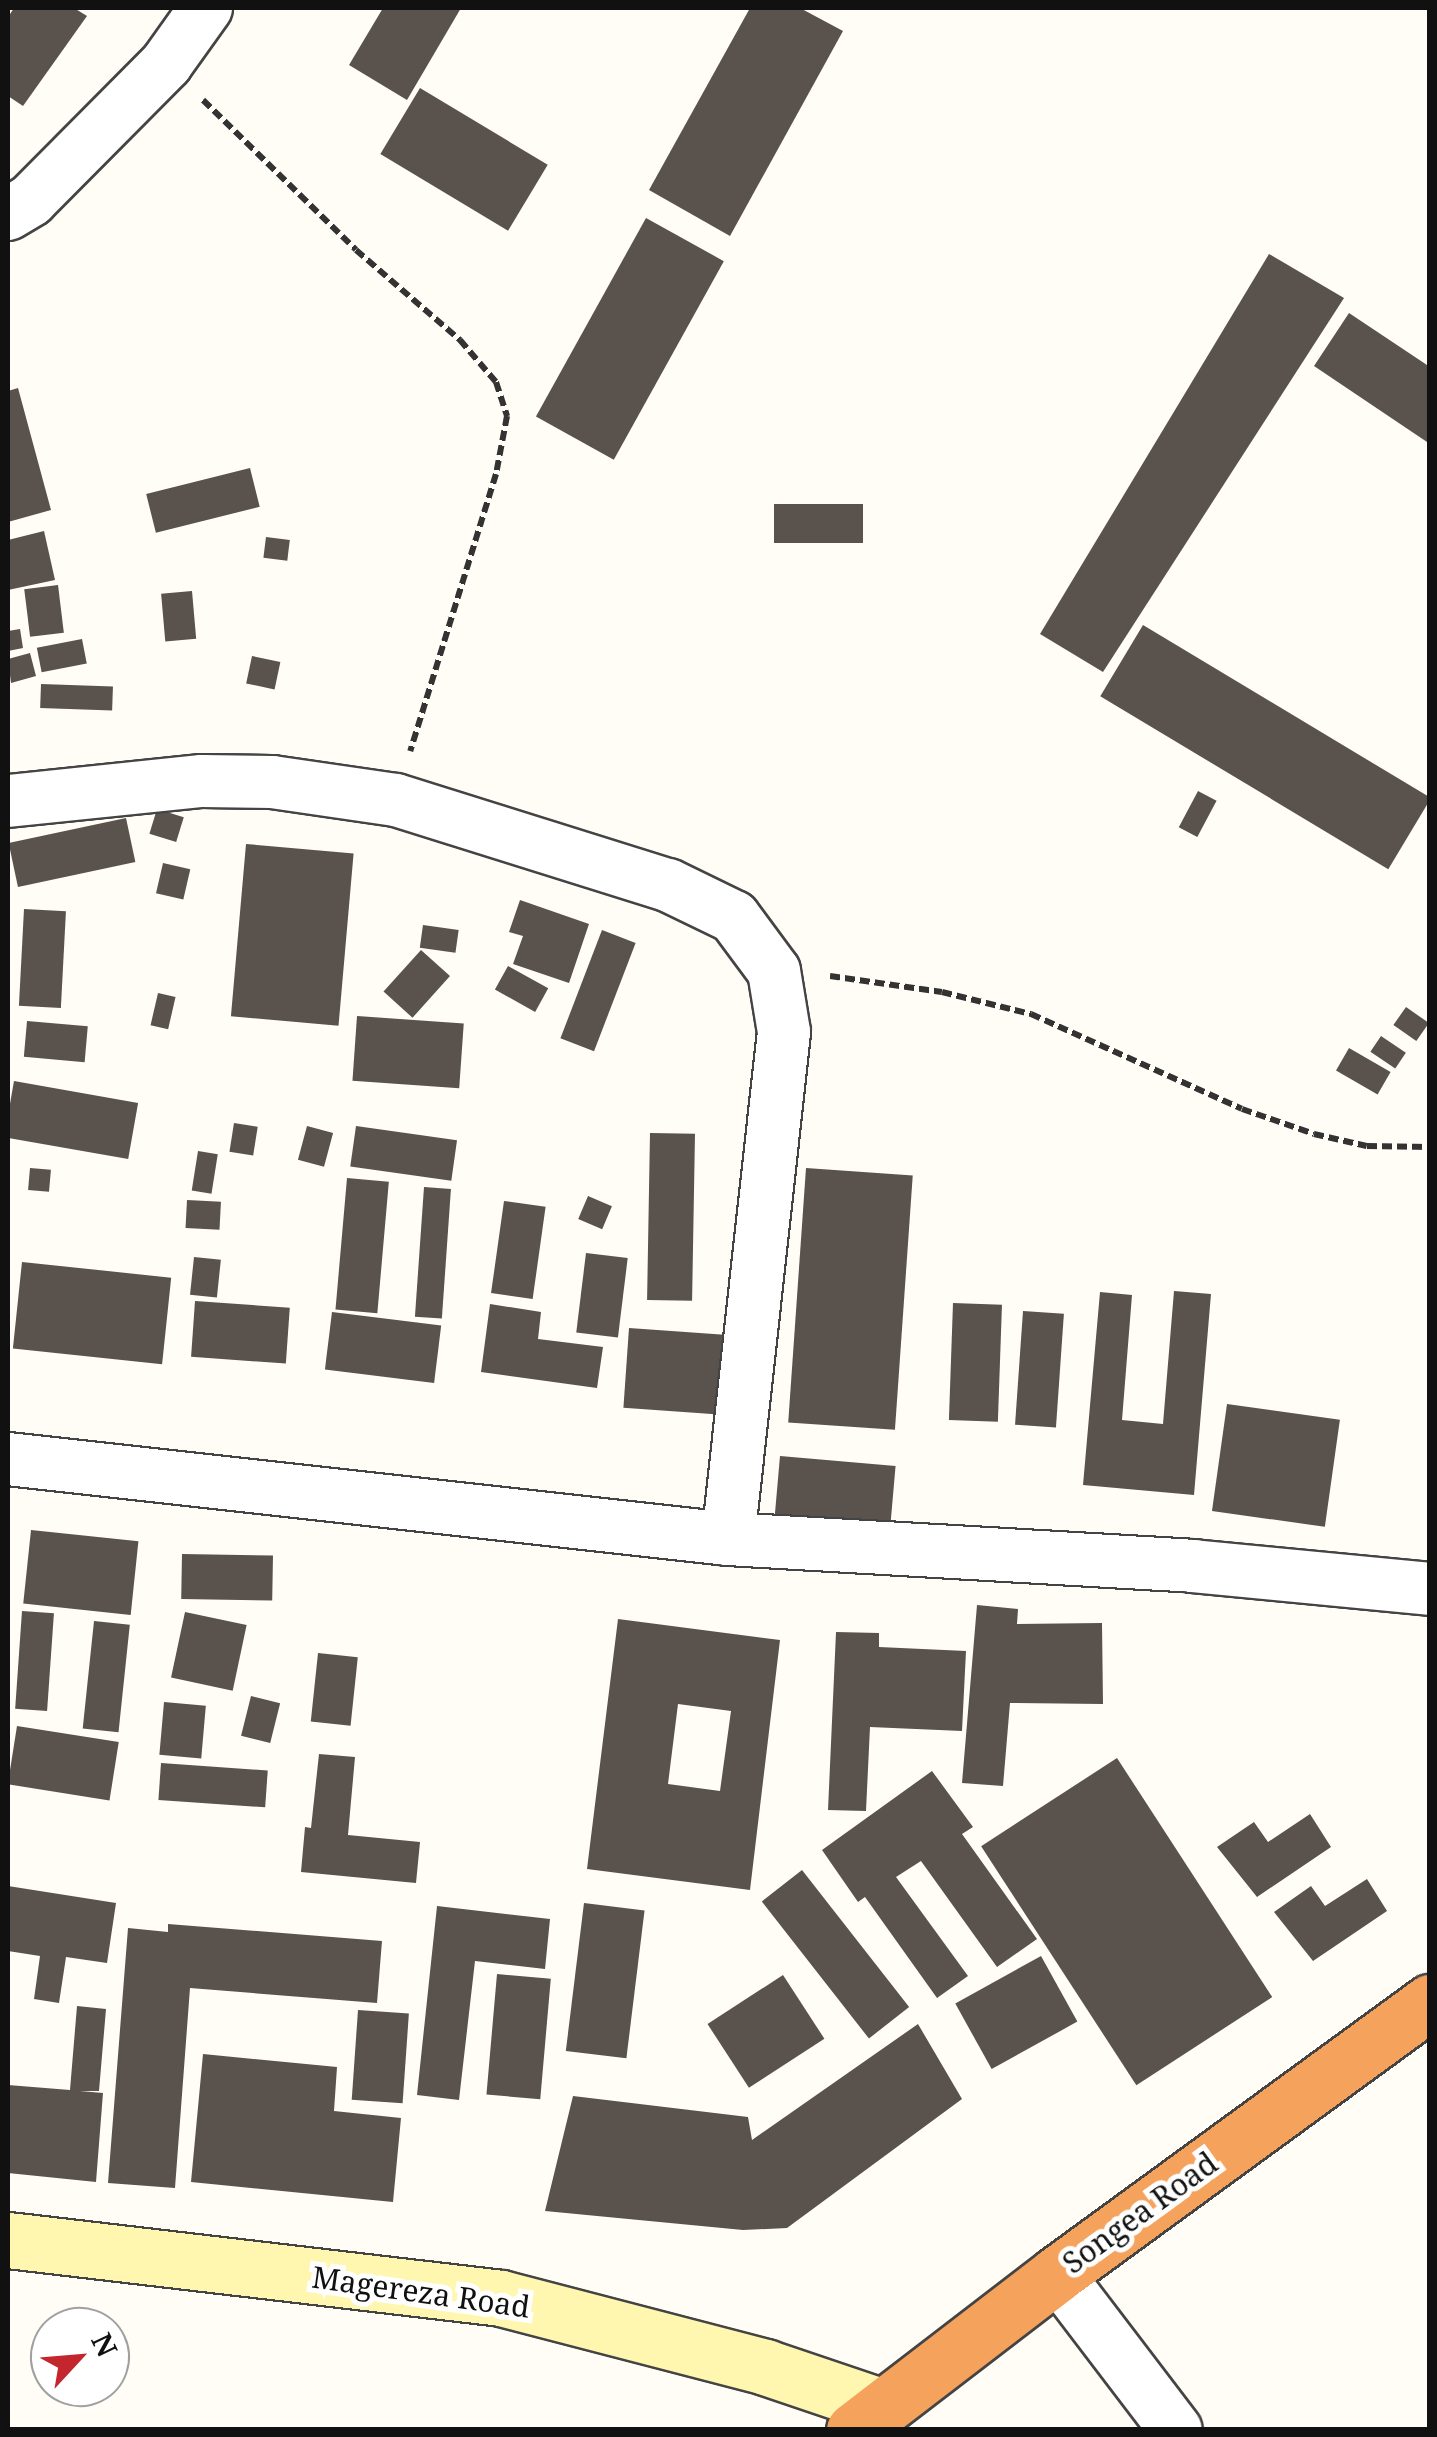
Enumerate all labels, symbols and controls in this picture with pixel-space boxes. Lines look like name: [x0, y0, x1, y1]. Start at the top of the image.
street label: Songea Road: [1056, 2145, 1224, 2281]
street label: Magereza Road: [310, 2259, 532, 2325]
north arrow: [30, 2307, 130, 2407]
text: N: [83, 2326, 127, 2363]

